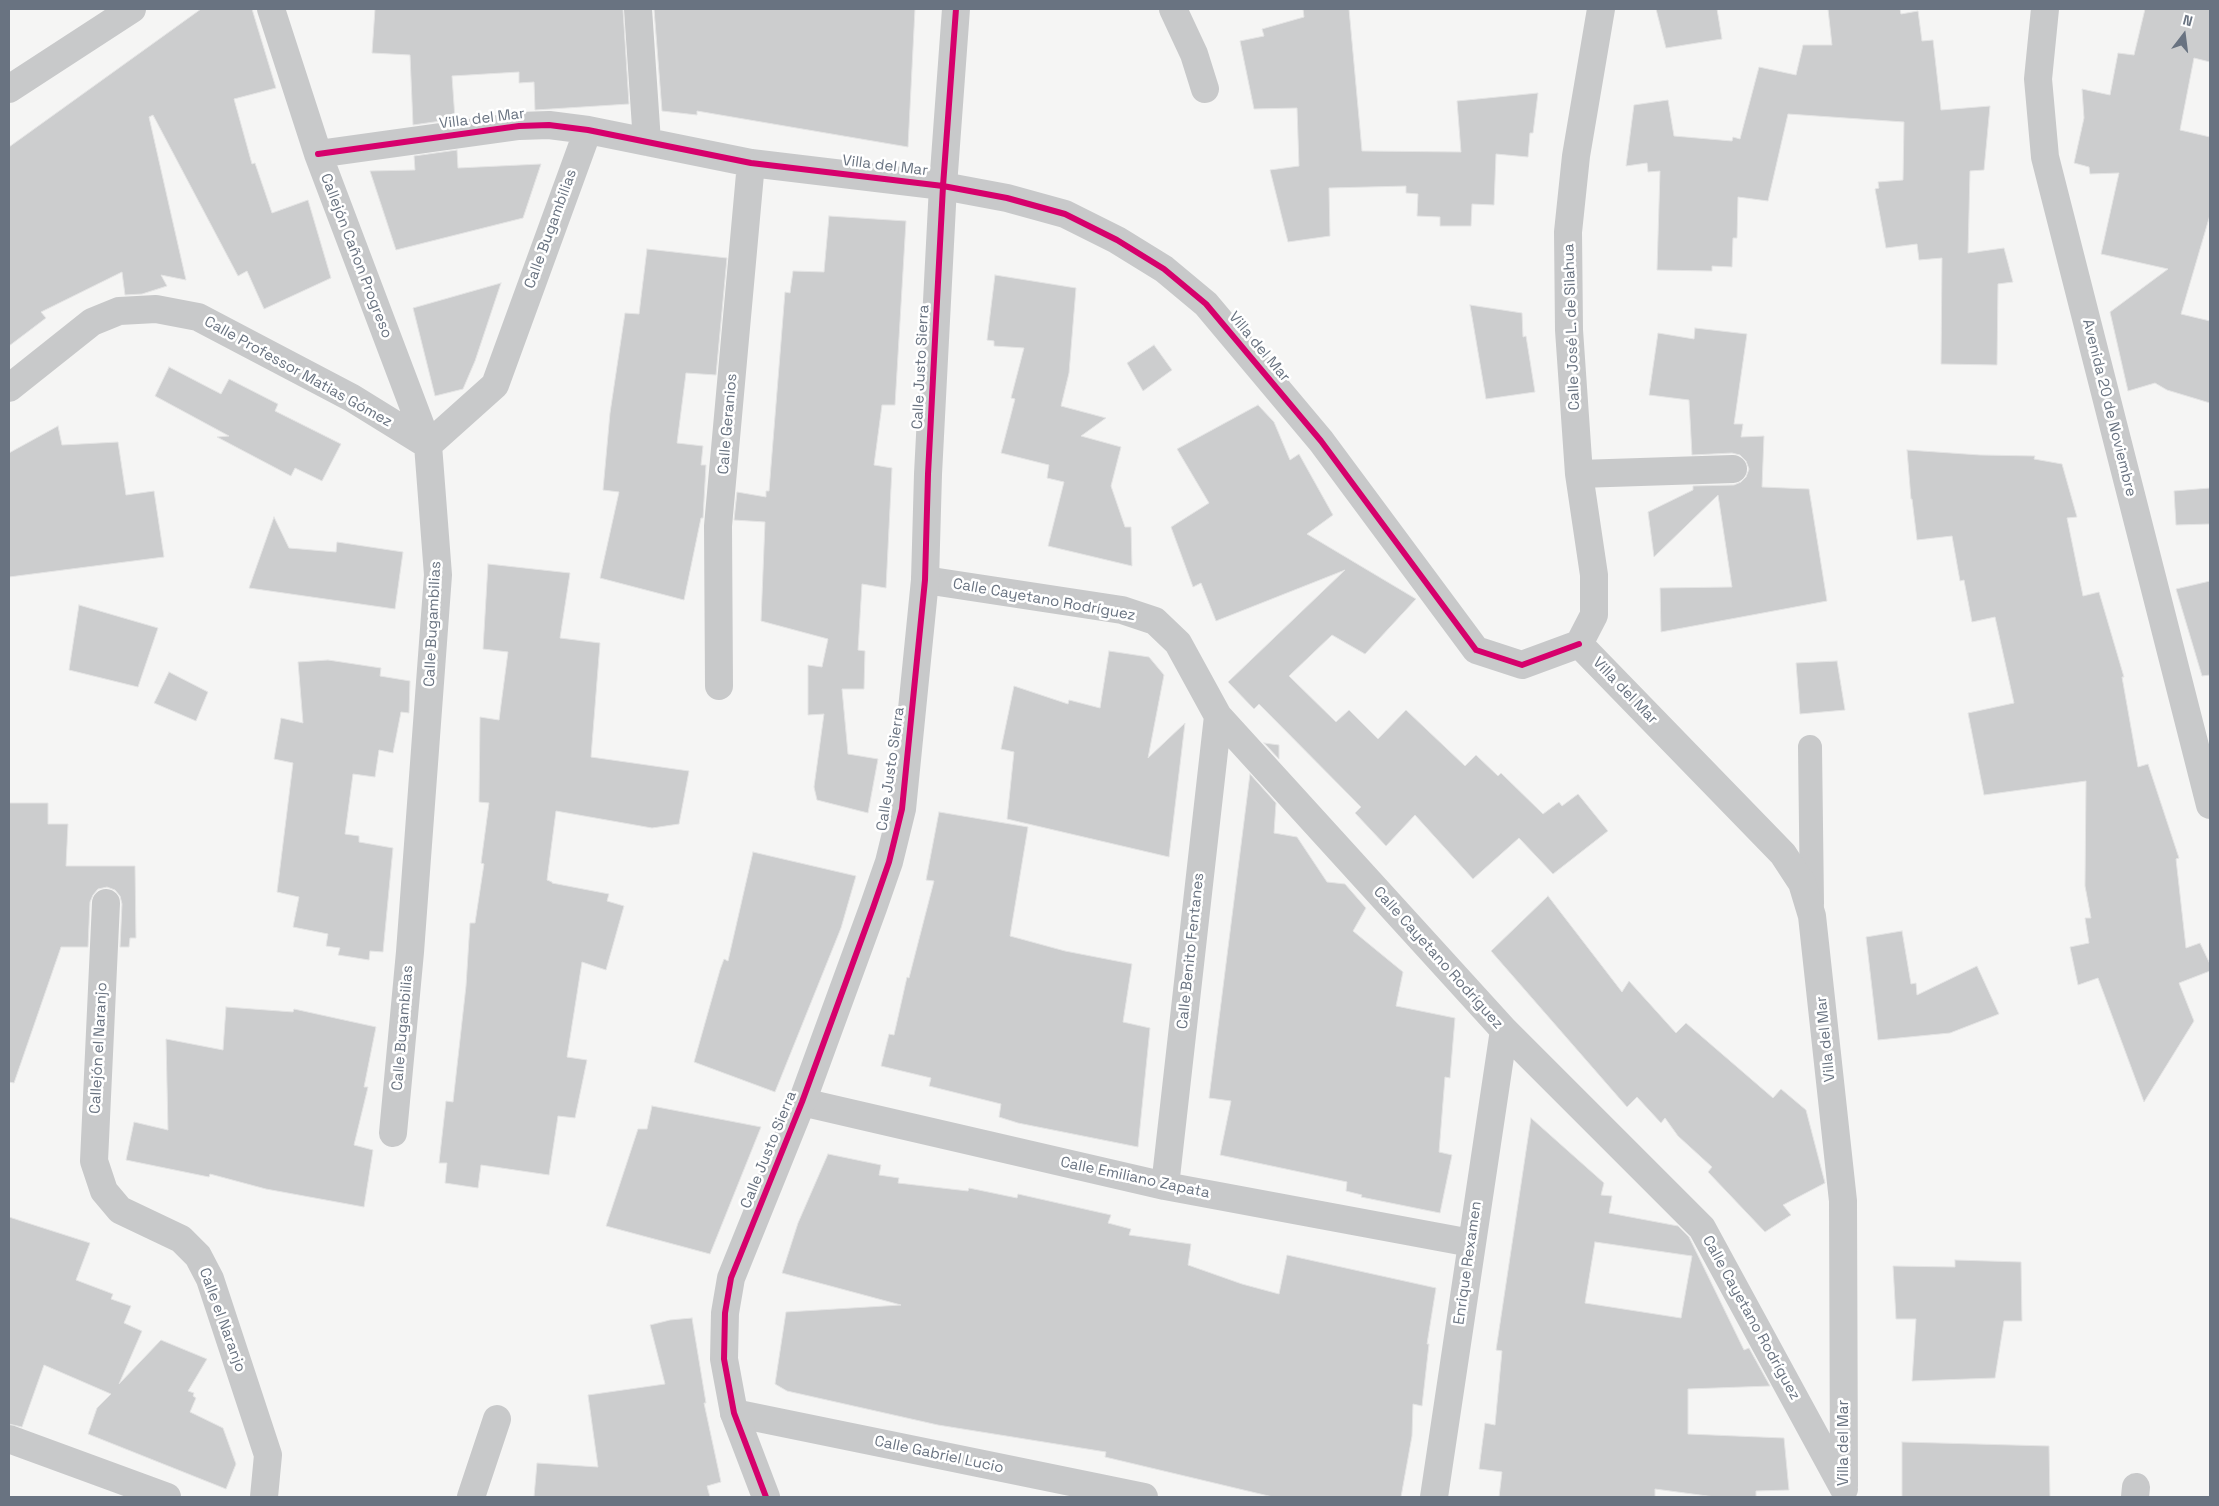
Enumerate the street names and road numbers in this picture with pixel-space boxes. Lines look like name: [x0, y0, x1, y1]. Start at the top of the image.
street label: Villa del Mar: [438, 105, 526, 133]
street label: Villa del Mar: [841, 152, 929, 180]
street label: Calle Bugambilias: [521, 167, 581, 291]
street label: Callejón Cañon Progreso: [316, 171, 396, 341]
street label: Calle José L. de Silahua: [1560, 243, 1584, 411]
street label: Calle Justo Sierra: [909, 304, 933, 430]
street label: Villa del Mar: [1224, 308, 1294, 386]
street label: Calle Professor Matias Gómez: [201, 313, 395, 431]
street label: Avenida 20 de Noviembre: [2078, 317, 2140, 499]
street label: Calle Geranios: [715, 373, 741, 475]
street label: Calle Bugambilias: [421, 561, 445, 687]
street label: Calle Cayetano Rodríguez: [951, 575, 1137, 625]
street label: Villa del Mar: [1589, 654, 1661, 728]
street label: Calle Justo Sierra: [873, 706, 909, 832]
street label: Calle Benito Fentanes: [1174, 872, 1208, 1030]
street label: Calle Cayetano Rodríguez: [1369, 883, 1507, 1033]
street label: Calle Bugambilias: [389, 965, 417, 1091]
street label: Callejón el Naranjo: [87, 982, 111, 1114]
street label: Villa del Mar: [1813, 995, 1839, 1083]
street label: Calle Justo Sierra: [737, 1089, 801, 1211]
street label: Calle Emiliano Zapata: [1059, 1153, 1211, 1203]
street label: Enrique Rexamen: [1450, 1200, 1486, 1326]
street label: Calle Cayetano Rodríguez: [1698, 1233, 1804, 1403]
street label: Calle el Naranjo: [195, 1265, 249, 1375]
street label: Villa del Mar: [1835, 1400, 1853, 1486]
street label: Calle Gabriel Lucio: [873, 1433, 1005, 1477]

